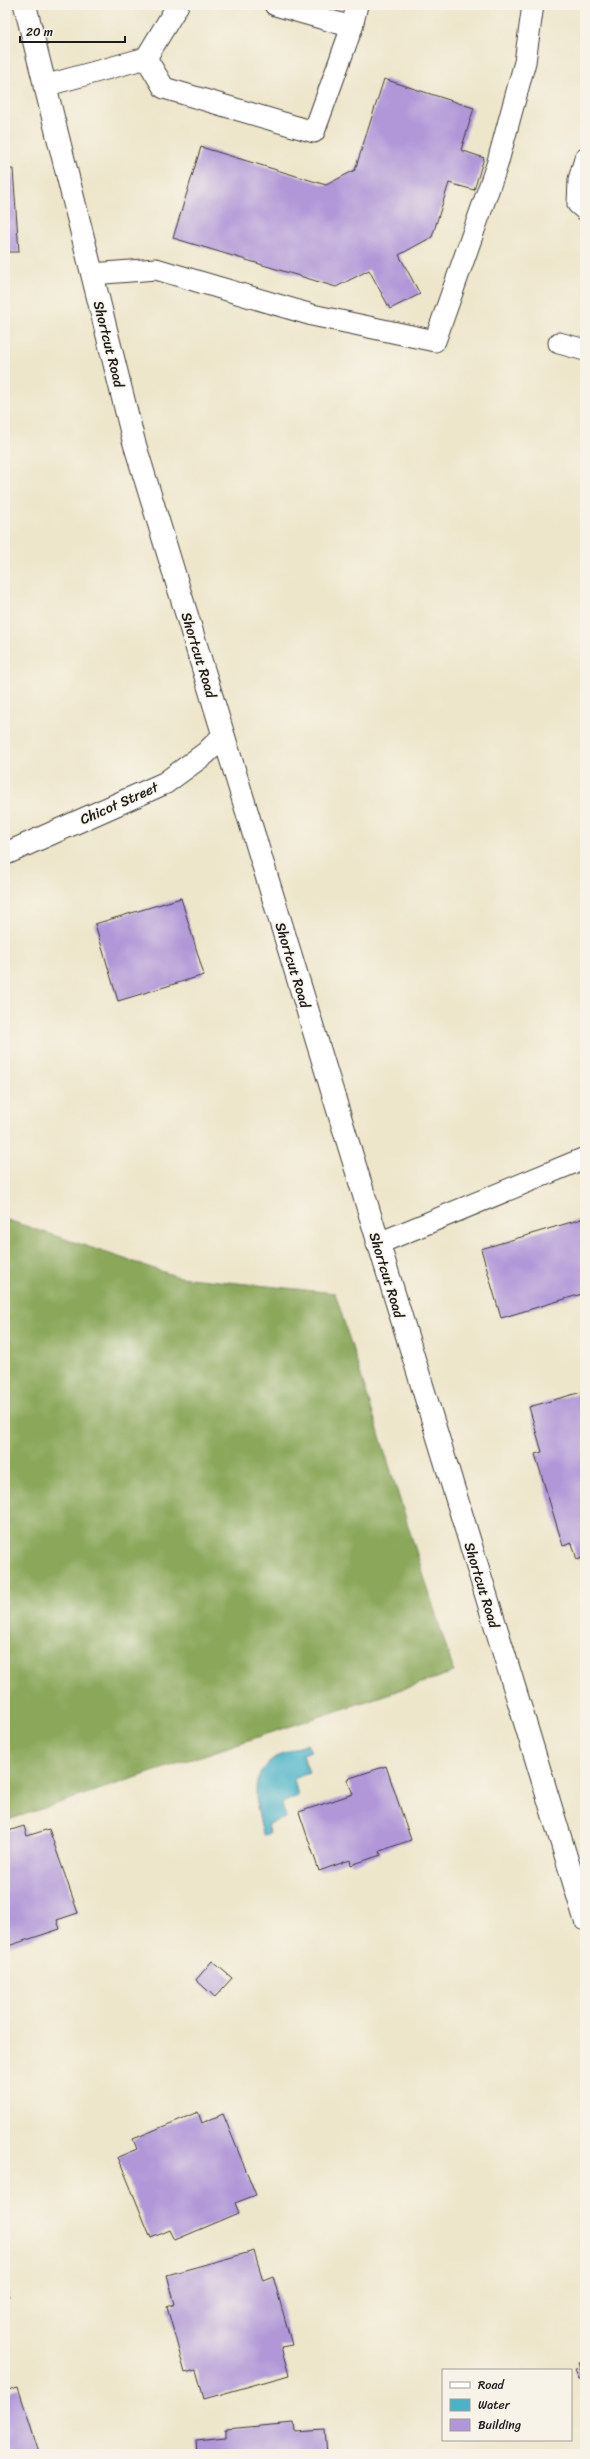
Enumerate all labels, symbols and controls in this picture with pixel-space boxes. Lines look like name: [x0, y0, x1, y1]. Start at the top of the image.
scale bar: [20, 18, 125, 44]
text: 20 m: [26, 21, 53, 43]
street label: Shortcut Road: [86, 298, 132, 392]
street label: Shortcut Road: [174, 609, 224, 703]
street label: Chicot Street: [76, 774, 164, 832]
street label: Shortcut Road: [268, 919, 318, 1013]
street label: Shortcut Road: [362, 1229, 412, 1323]
street label: Shortcut Road: [457, 1539, 507, 1633]
legend: [442, 2369, 572, 2441]
text: Road: [478, 2374, 505, 2396]
text: Water: [478, 2394, 511, 2416]
text: Building: [478, 2414, 521, 2436]

